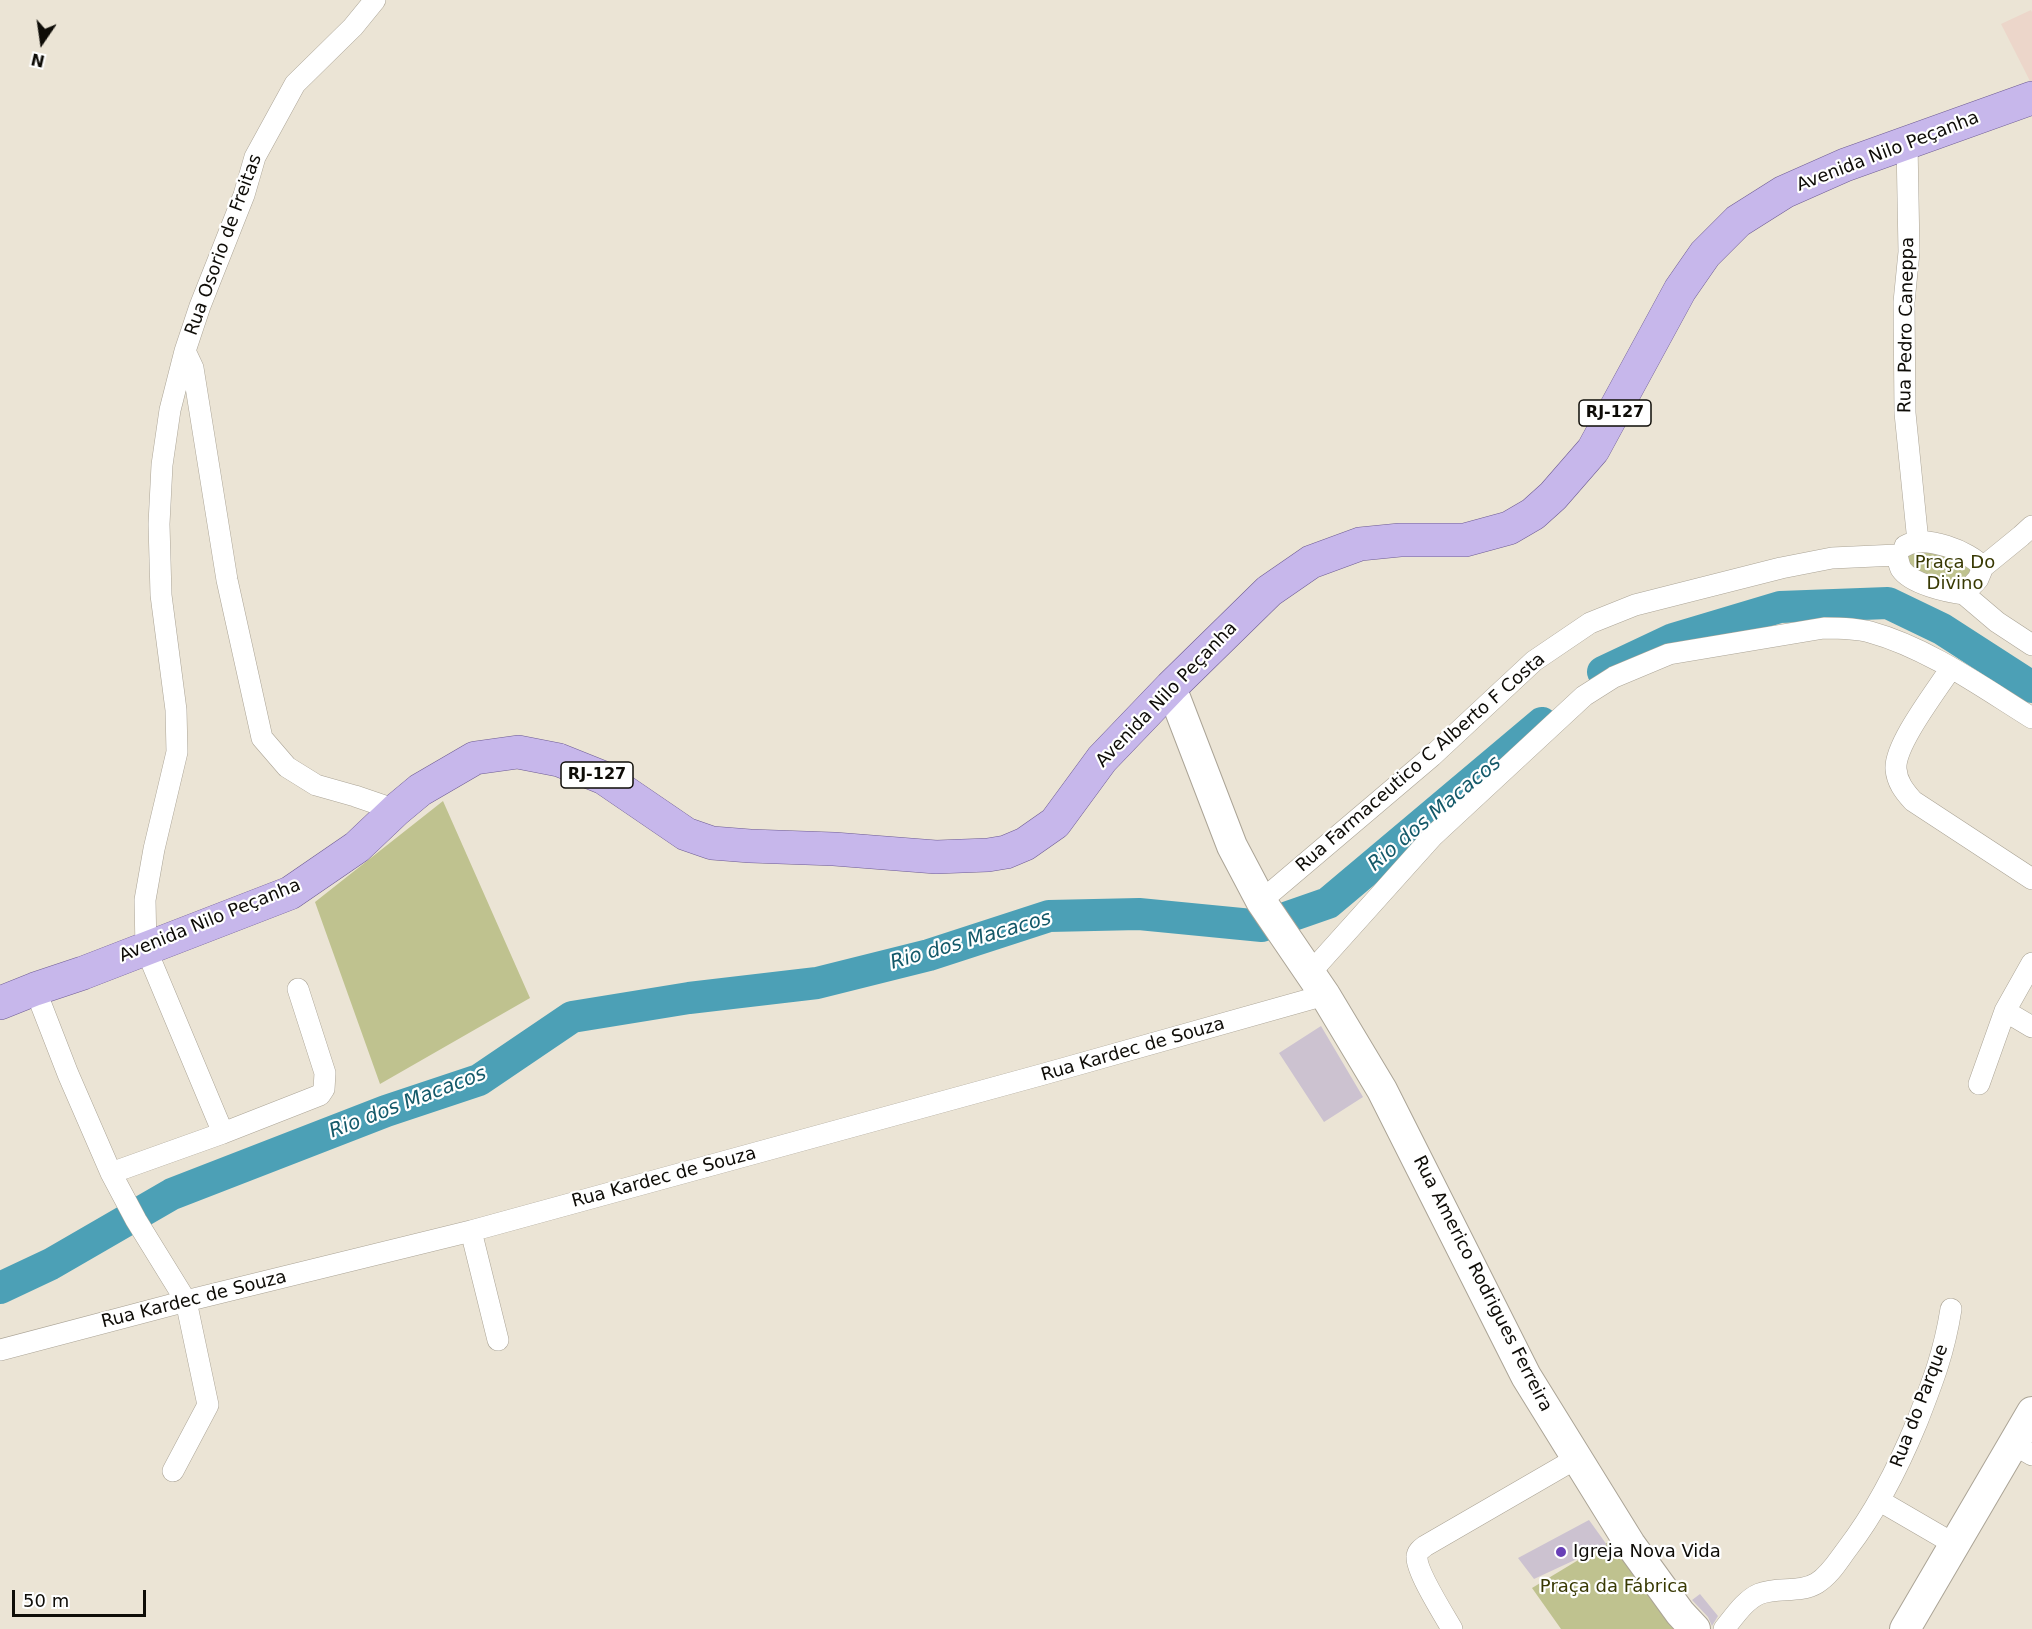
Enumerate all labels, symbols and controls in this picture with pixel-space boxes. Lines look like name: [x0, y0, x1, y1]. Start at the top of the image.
north arrow: [12, 12, 72, 72]
text: N: [29, 49, 47, 71]
street label: Avenida Nilo Peçanha: [1794, 107, 1982, 197]
street label: Rua Osorio de Freitas: [181, 151, 267, 339]
street label: Rua Pedro Caneppa: [1895, 237, 1919, 413]
road number: RJ-127: [1579, 400, 1651, 426]
park label: Praça Do Divino: [1915, 552, 1995, 594]
street label: Avenida Nilo Peçanha: [1092, 618, 1242, 772]
street label: Rua Farmaceutico C Alberto F Costa: [1292, 649, 1550, 877]
water label: Rio dos Macacos: [1364, 751, 1506, 877]
road number: RJ-127: [561, 762, 633, 788]
street label: Avenida Nilo Peçanha: [116, 875, 304, 967]
water label: Rio dos Macacos: [888, 907, 1054, 975]
street label: Rua Kardec de Souza: [1039, 1013, 1227, 1087]
water label: Rio dos Macacos: [326, 1062, 490, 1144]
street label: Rua Kardec de Souza: [569, 1143, 759, 1213]
street label: Rua Americo Rodrigues Ferreira: [1408, 1152, 1556, 1416]
street label: Rua Kardec de Souza: [99, 1267, 289, 1333]
street label: Rua do Parque: [1887, 1341, 1953, 1471]
place label: Igreja Nova Vida: [1573, 1541, 1721, 1563]
marker: Igreja Nova Vida: [1554, 1545, 1568, 1559]
park label: Praça da Fábrica: [1540, 1576, 1688, 1598]
scale bar: [15, 1578, 148, 1616]
text: 50 m: [23, 1590, 69, 1611]

